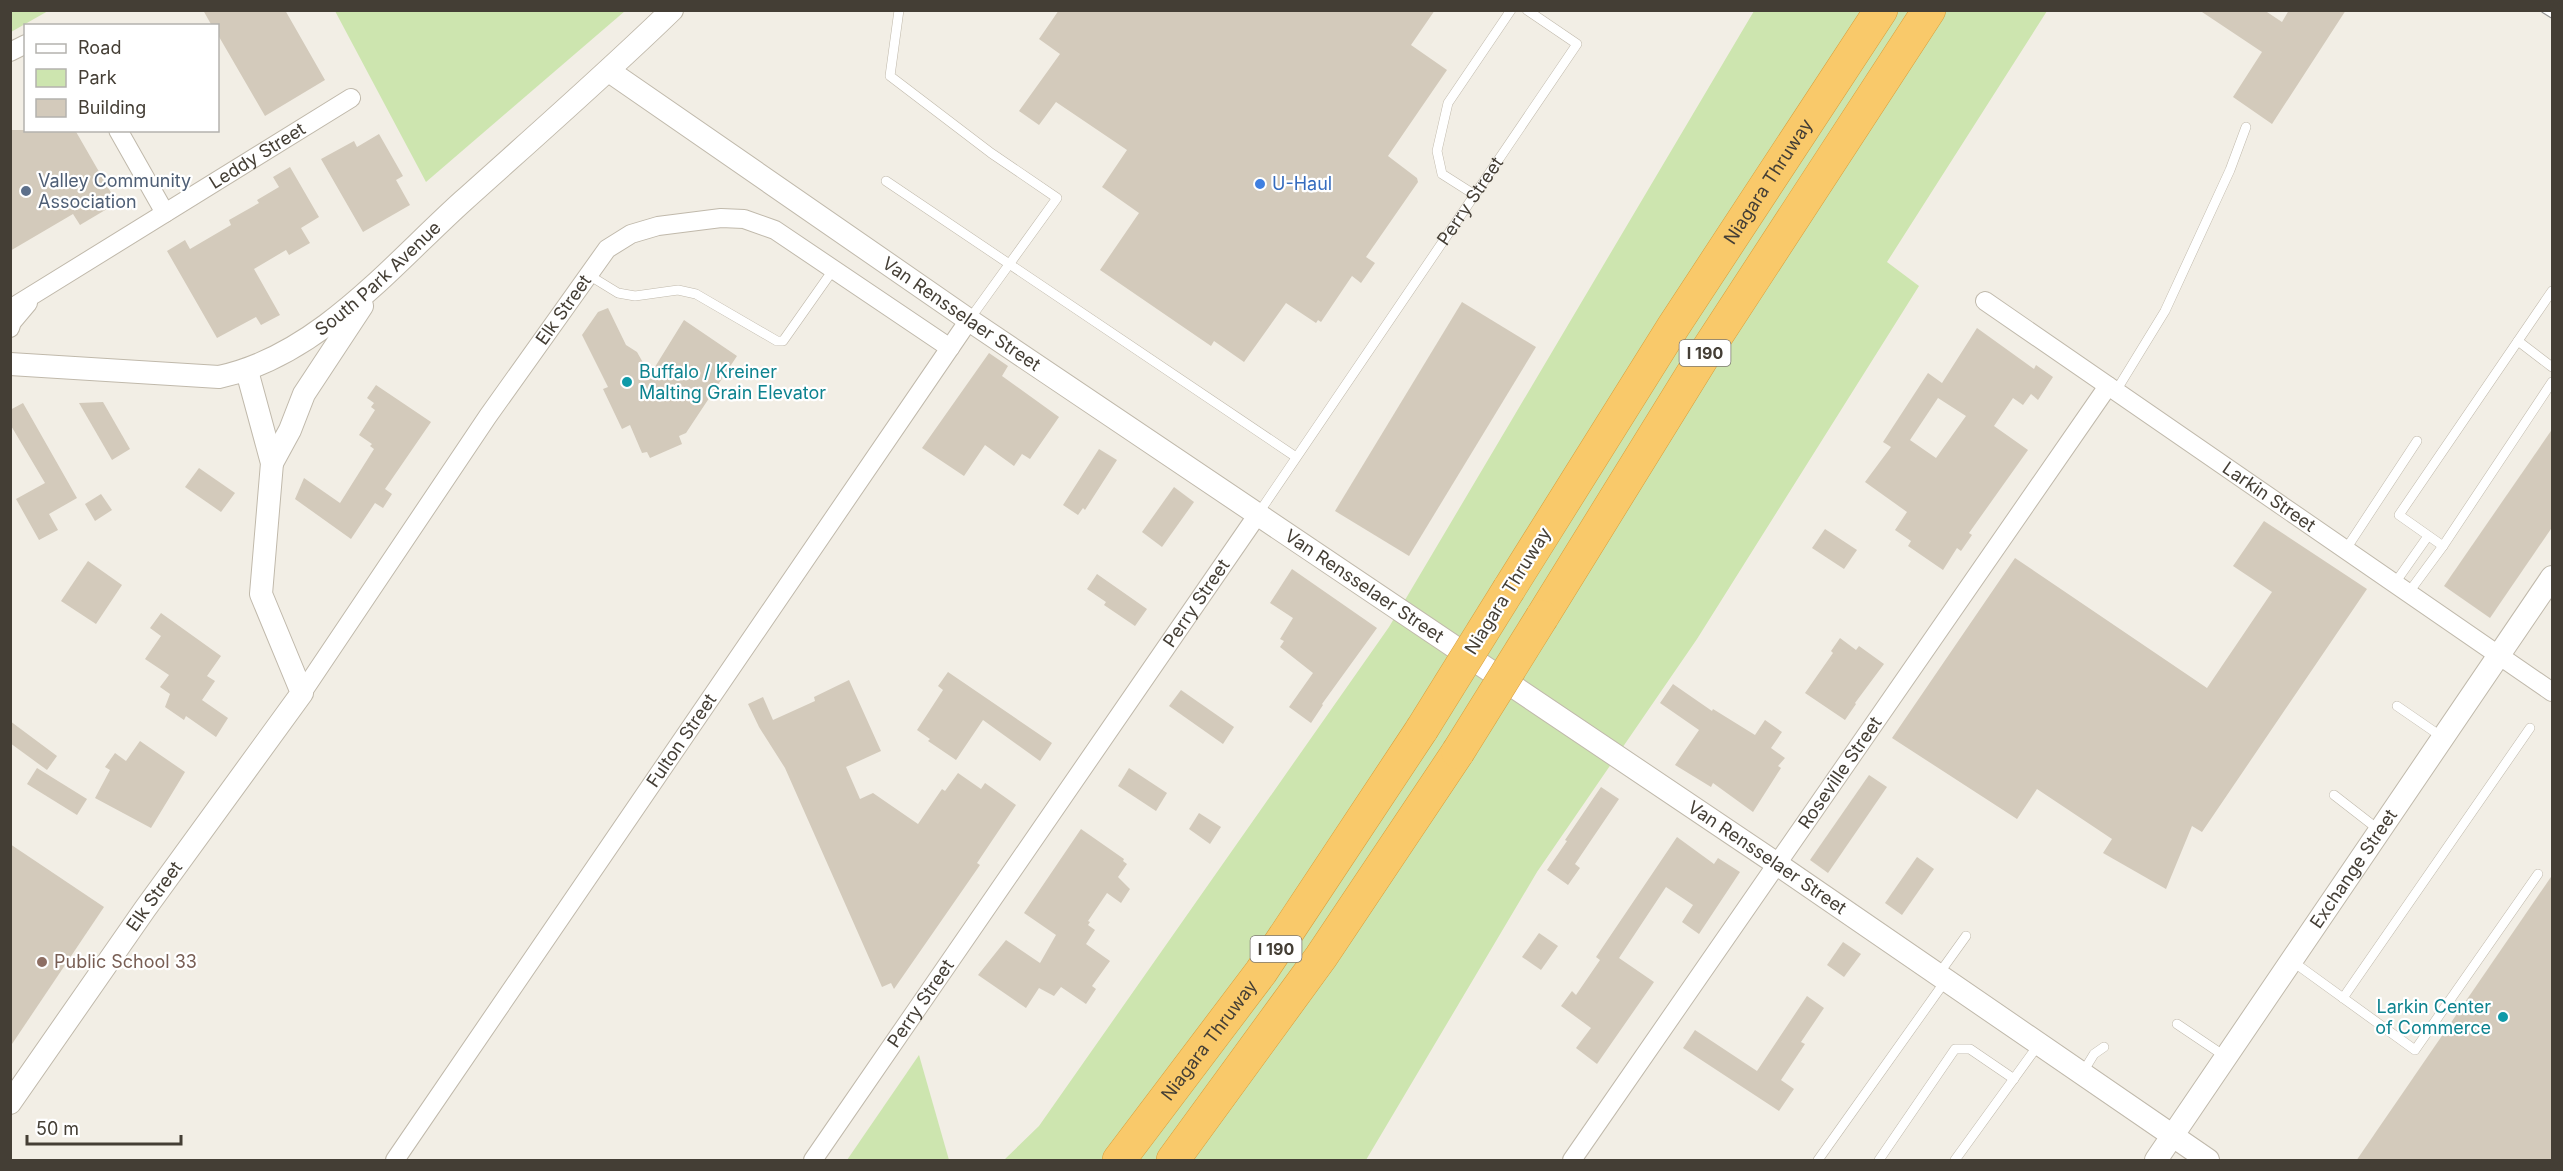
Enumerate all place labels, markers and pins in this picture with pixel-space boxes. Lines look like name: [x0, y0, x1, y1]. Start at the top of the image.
place label: Valley Community Association: [38, 170, 191, 212]
place label: U-Haul: [1272, 173, 1332, 194]
marker: U-Haul: [1253, 177, 1267, 191]
marker: Valley Community Association: [19, 184, 33, 198]
place label: Buffalo / Kreiner Malting Grain Elevator: [639, 361, 826, 403]
marker: Buffalo / Kreiner Malting Grain Elevator: [620, 375, 634, 389]
place label: Public School 33: [54, 951, 197, 972]
marker: Public School 33: [35, 955, 49, 969]
place label: Larkin Center of Commerce: [2375, 996, 2491, 1038]
marker: Larkin Center of Commerce: [2496, 1010, 2510, 1024]

